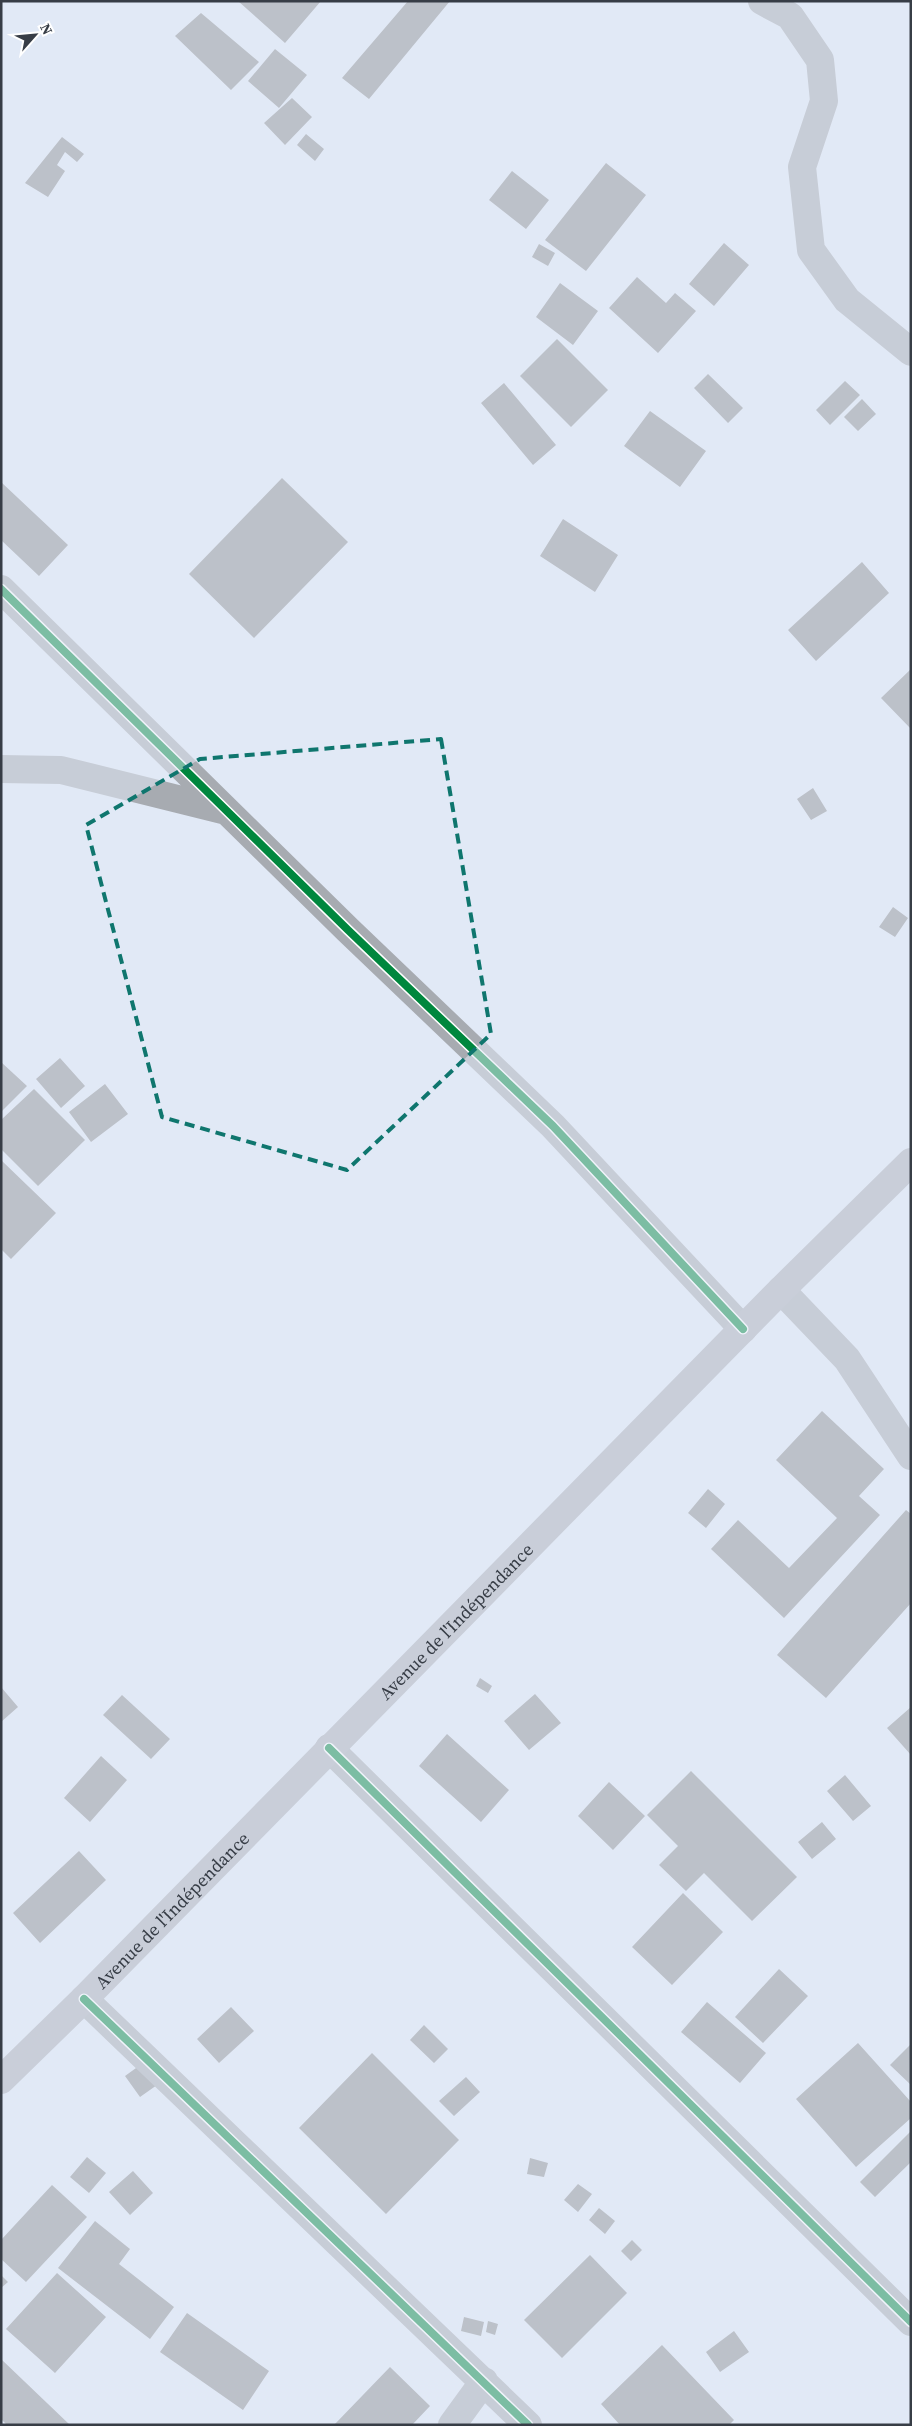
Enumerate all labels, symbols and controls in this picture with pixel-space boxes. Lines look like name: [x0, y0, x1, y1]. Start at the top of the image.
north arrow: [10, 10, 60, 60]
text: N: [35, 20, 58, 38]
street label: Avenue de l'Indépendance: [373, 1537, 538, 1705]
street label: Avenue de l'Indépendance: [89, 1826, 254, 1994]

